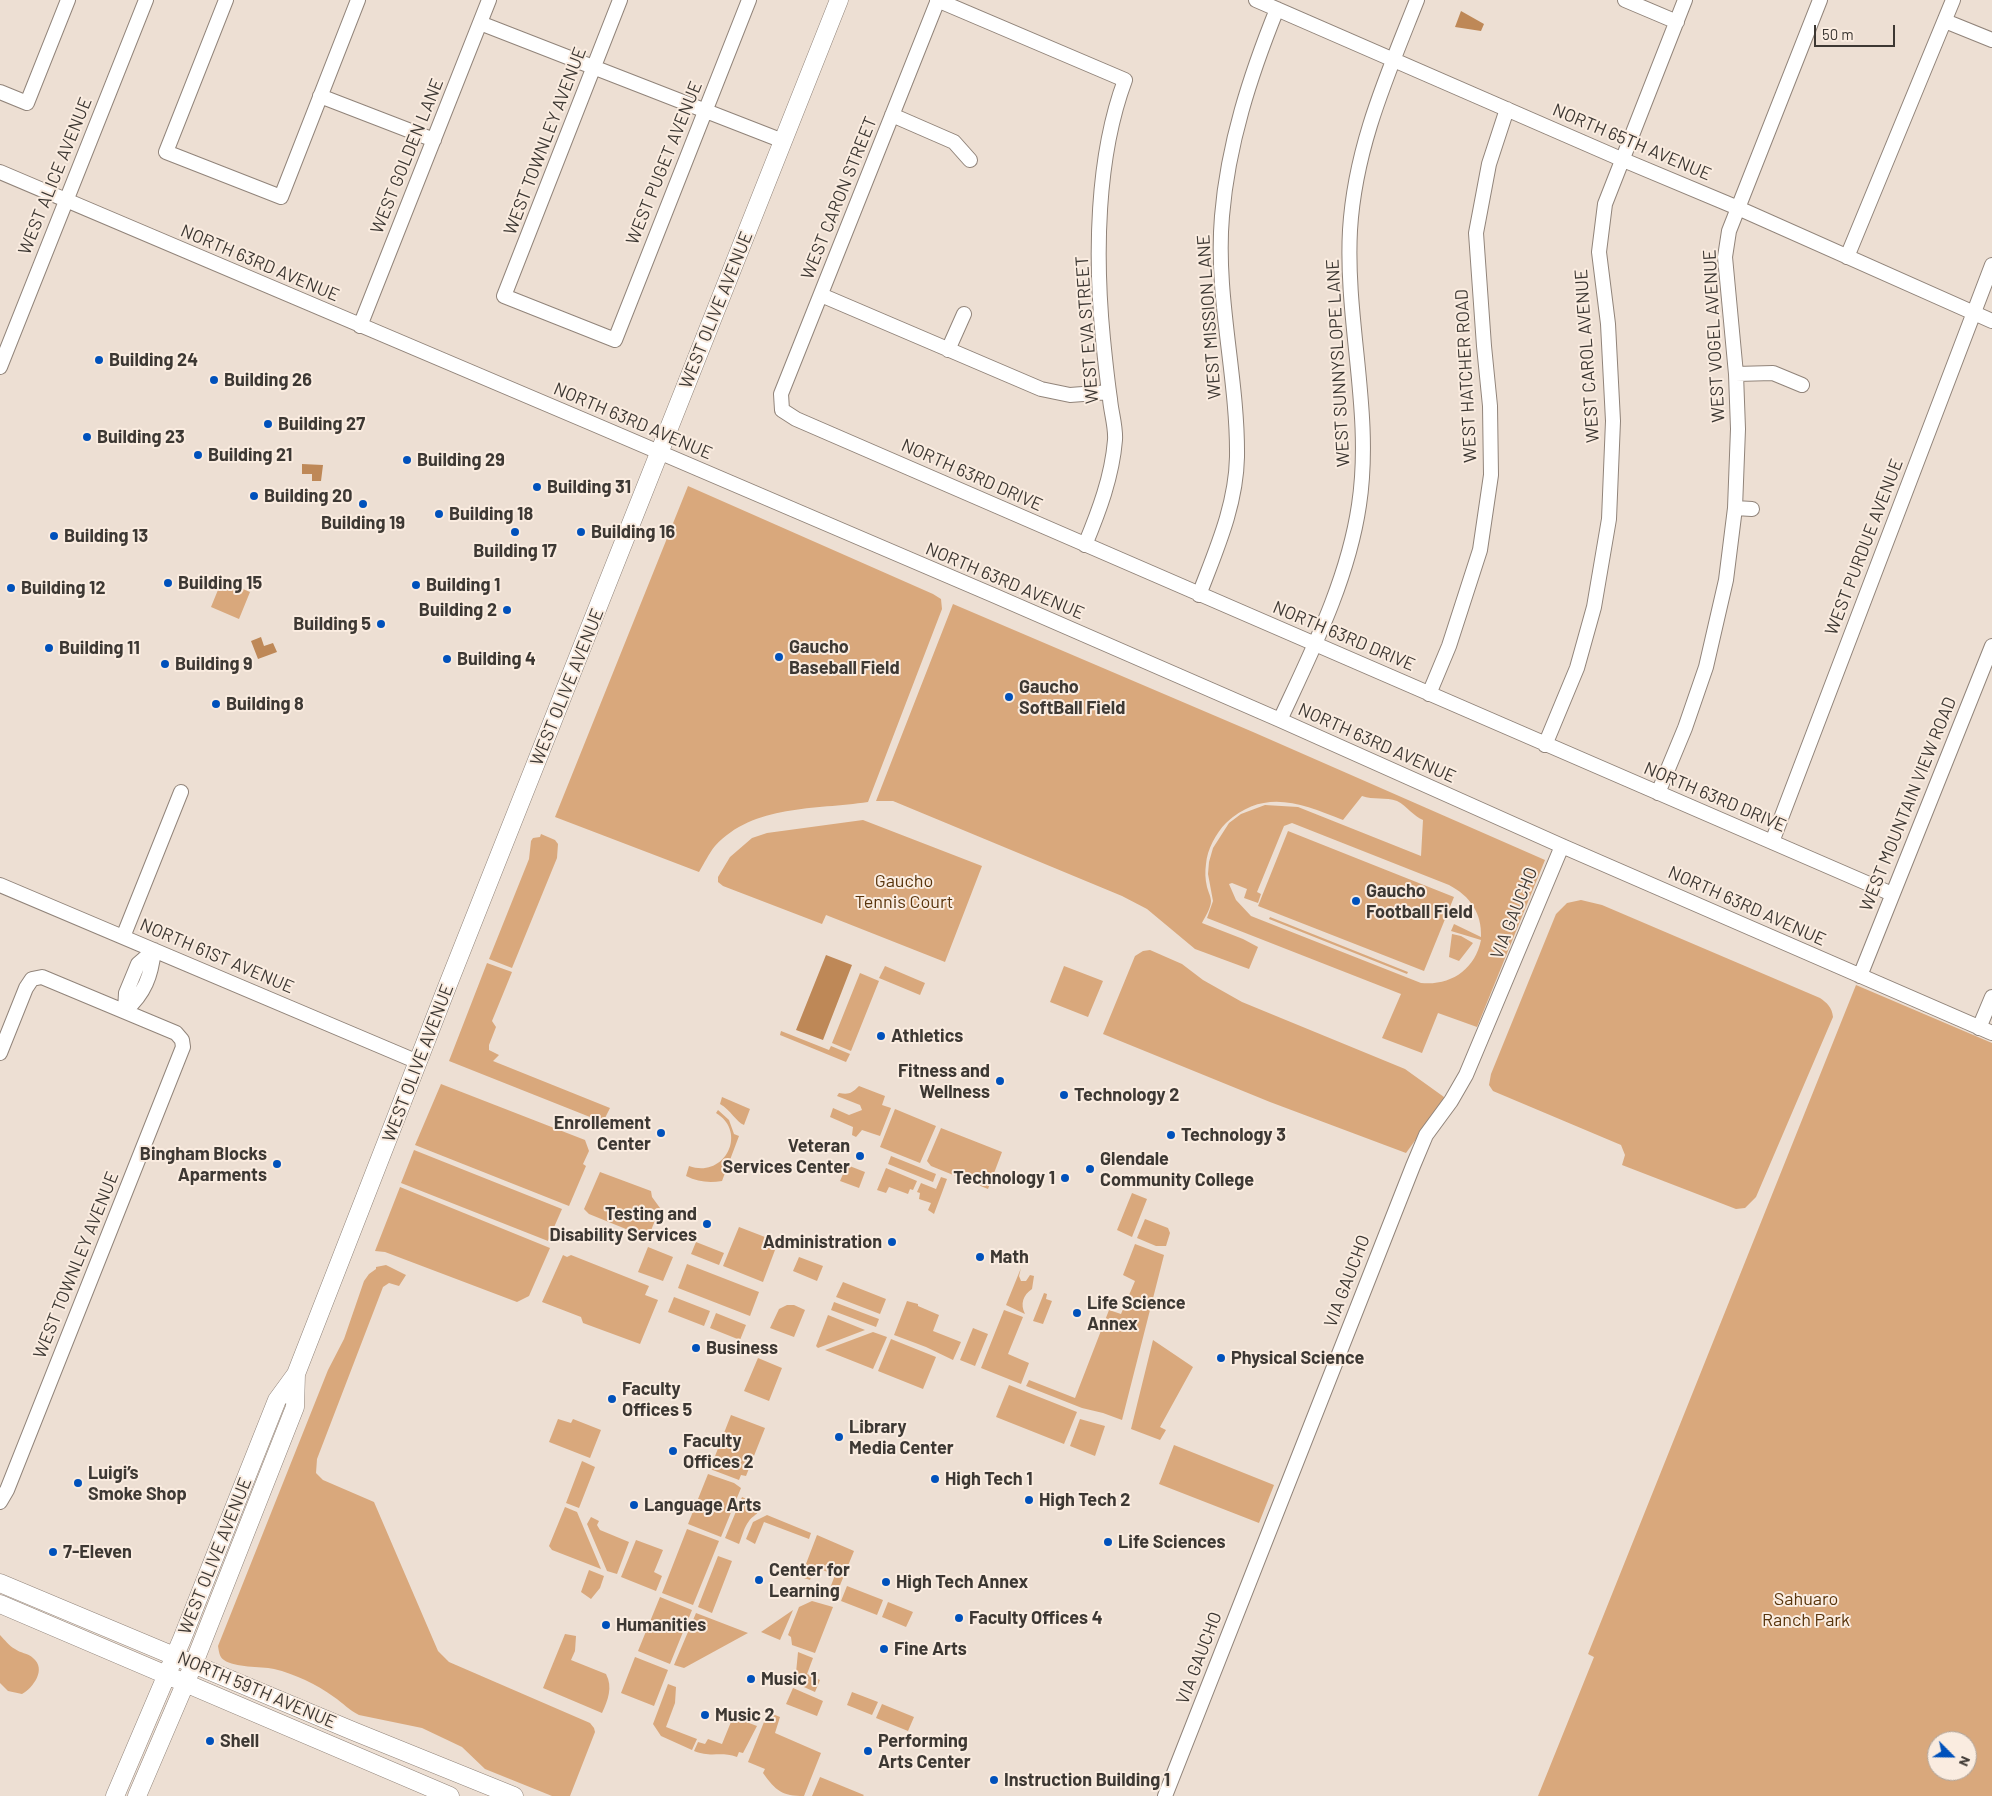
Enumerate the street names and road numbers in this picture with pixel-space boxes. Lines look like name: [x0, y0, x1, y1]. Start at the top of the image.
street label: WEST TOWNLEY AVENUE: [499, 44, 591, 238]
street label: WEST GOLDEN LANE: [366, 75, 448, 237]
street label: WEST PUGET AVENUE: [621, 78, 707, 248]
street label: WEST ALICE AVENUE: [14, 94, 96, 258]
street label: NORTH 65TH AVENUE: [1549, 99, 1715, 185]
street label: WEST CARON STREET: [796, 113, 882, 283]
street label: NORTH 63RD AVENUE: [177, 220, 343, 306]
street label: WEST OLIVE AVENUE: [675, 228, 757, 392]
street label: WEST MISSION LANE: [1192, 234, 1226, 400]
street label: WEST VOGEL AVENUE: [1699, 249, 1729, 423]
street label: WEST EVA STREET: [1071, 255, 1103, 405]
street label: WEST SUNNYSLOPE LANE: [1322, 258, 1354, 468]
street label: WEST CAROL AVENUE: [1570, 268, 1604, 444]
street label: WEST HATCHER ROAD: [1451, 289, 1481, 463]
street label: NORTH 63RD AVENUE: [550, 378, 716, 464]
street label: NORTH 63RD DRIVE: [898, 434, 1046, 516]
street label: WEST PURDUE AVENUE: [1820, 456, 1908, 638]
street label: NORTH 63RD AVENUE: [922, 538, 1088, 624]
street label: NORTH 63RD DRIVE: [1270, 596, 1418, 676]
street label: WEST OLIVE AVENUE: [526, 605, 608, 769]
street label: WEST MOUNTAIN VIEW ROAD: [1855, 694, 1961, 914]
street label: NORTH 63RD AVENUE: [1295, 699, 1459, 787]
street label: NORTH 63RD DRIVE: [1641, 757, 1789, 837]
street label: NORTH 63RD AVENUE: [1665, 862, 1829, 950]
street label: VIA GAUCHO: [1486, 864, 1542, 962]
street label: NORTH 61ST AVENUE: [137, 914, 297, 998]
street label: WEST OLIVE AVENUE: [378, 981, 458, 1145]
street label: WEST TOWNLEY AVENUE: [29, 1168, 123, 1362]
street label: VIA GAUCHO: [1320, 1232, 1374, 1330]
street label: WEST OLIVE AVENUE: [174, 1474, 256, 1638]
street label: VIA GAUCHO: [1172, 1609, 1226, 1707]
street label: NORTH 59TH AVENUE: [174, 1647, 340, 1733]

